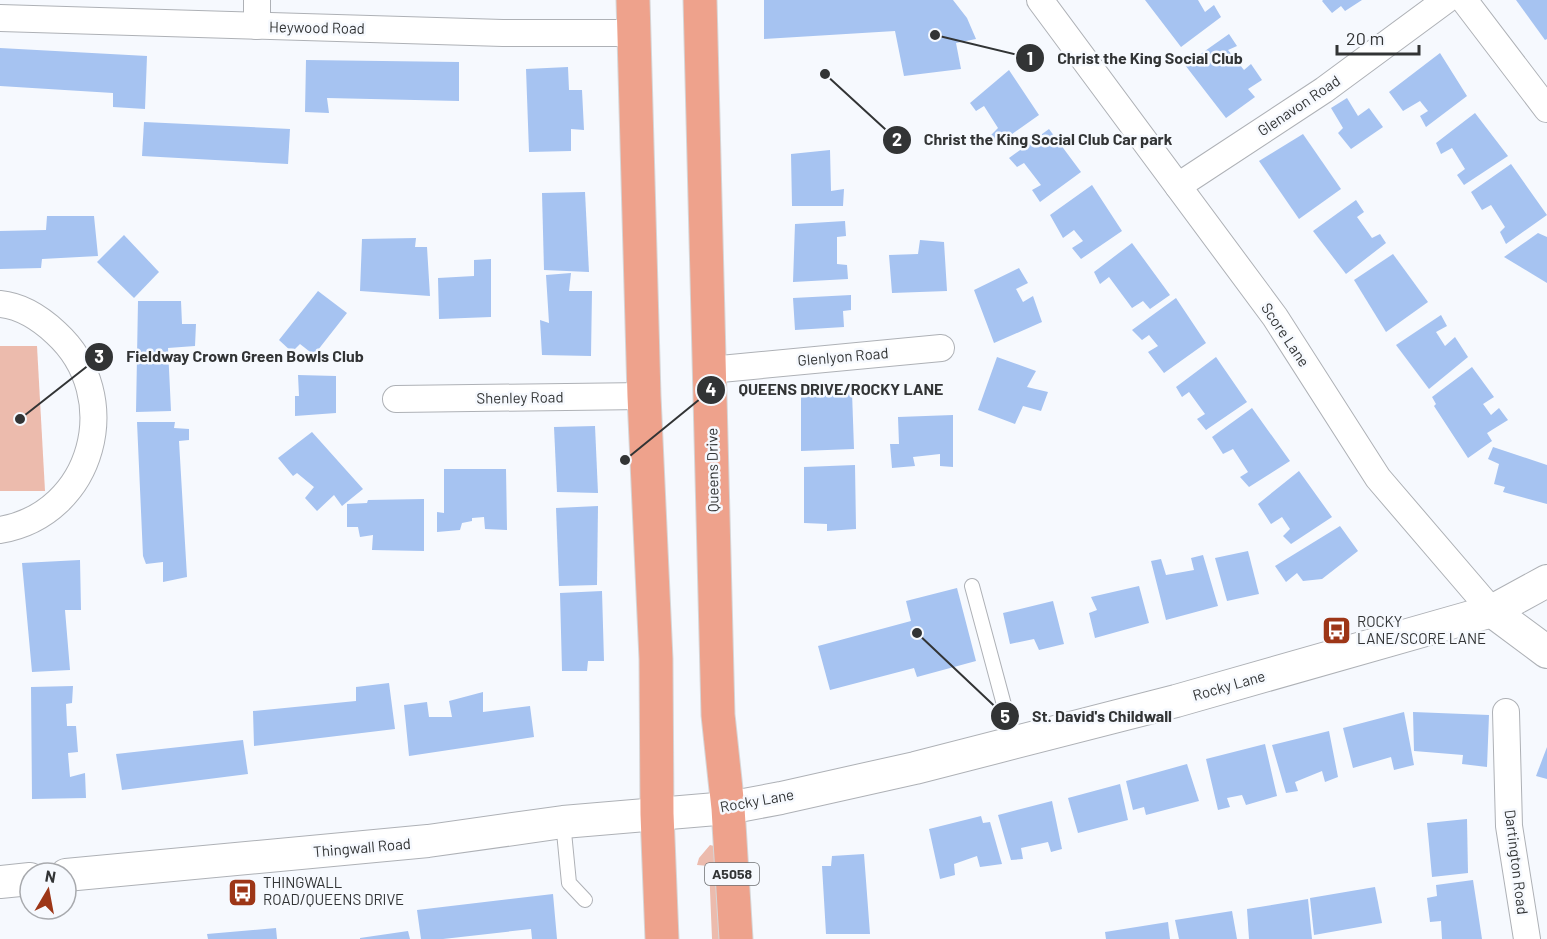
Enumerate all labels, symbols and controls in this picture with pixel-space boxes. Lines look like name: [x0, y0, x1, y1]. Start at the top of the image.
street label: Heywood Road: [269, 17, 365, 37]
scale bar: [1337, 18, 1420, 56]
text: 20 m: [1346, 27, 1384, 49]
callout: Christ the King Social Club: [1015, 41, 1255, 75]
text: 1: [1027, 47, 1033, 69]
text: Christ the King Social Club: [1057, 48, 1243, 67]
street label: Glenavon Road: [1254, 71, 1343, 139]
callout: Christ the King Social Club Car park: [882, 123, 1184, 157]
text: 2: [892, 128, 902, 150]
text: Christ the King Social Club Car park: [924, 129, 1173, 148]
street label: Score Lane: [1258, 299, 1314, 370]
callout: Fieldway Crown Green Bowls Club: [84, 340, 375, 374]
street label: Glenlyon Road: [797, 343, 889, 369]
text: 3: [94, 345, 104, 367]
text: Fieldway Crown Green Bowls Club: [126, 346, 364, 365]
callout: QUEENS DRIVE/ROCKY LANE: [696, 373, 955, 407]
text: 4: [706, 378, 717, 400]
text: QUEENS DRIVE/ROCKY LANE: [739, 379, 943, 398]
street label: Shenley Road: [476, 387, 564, 407]
street label: Queens Drive: [702, 428, 722, 512]
place label: ROCKY LANE/SCORE LANE: [1357, 612, 1486, 647]
bus stop icon: ROCKY LANE/SCORE LANE: [1320, 615, 1352, 647]
street label: Rocky Lane: [1190, 666, 1267, 704]
callout: St. David's Childwall: [990, 699, 1184, 733]
text: 5: [1000, 705, 1010, 727]
text: St. David's Childwall: [1032, 706, 1172, 725]
street label: Rocky Lane: [718, 785, 795, 815]
street label: Dartington Road: [1502, 808, 1532, 915]
street label: Thingwall Road: [312, 834, 411, 860]
north arrow: [18, 861, 78, 921]
road number: A5058: [705, 863, 759, 885]
text: N: [44, 865, 58, 886]
place label: THINGWALL ROAD/QUEENS DRIVE: [263, 873, 404, 908]
bus stop icon: THINGWALL ROAD/QUEENS DRIVE: [226, 876, 258, 908]

